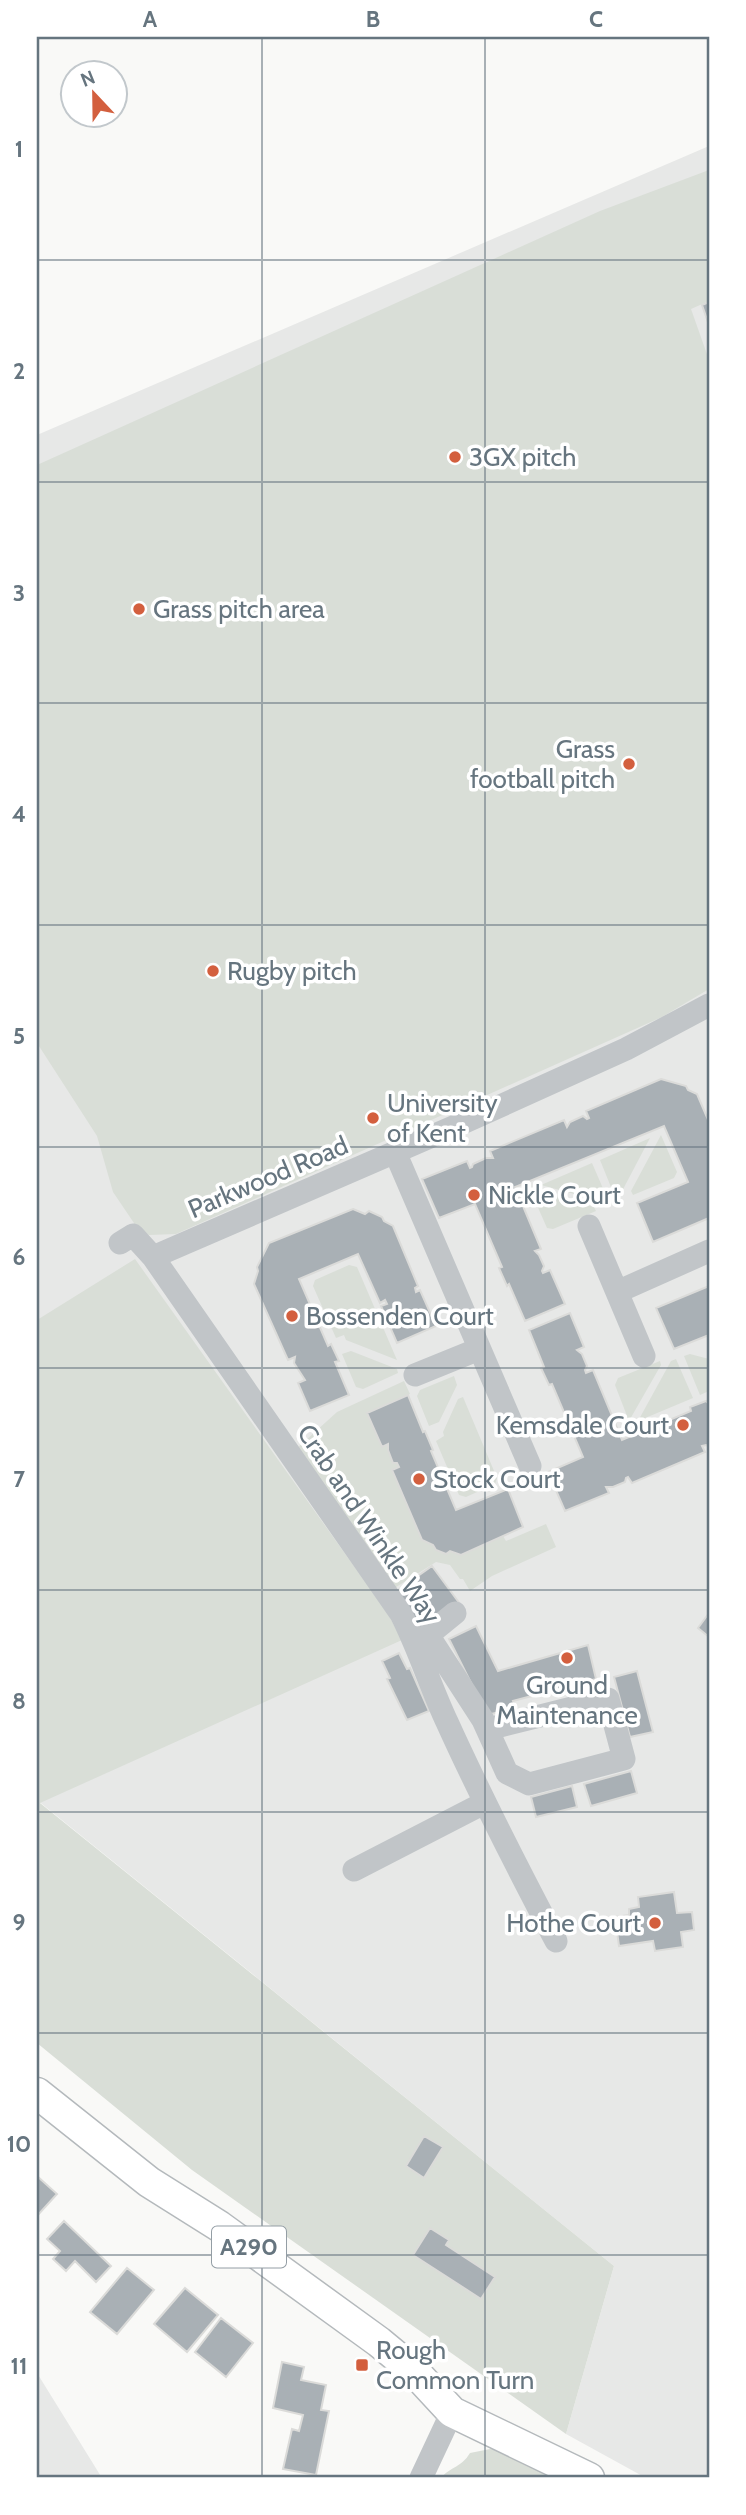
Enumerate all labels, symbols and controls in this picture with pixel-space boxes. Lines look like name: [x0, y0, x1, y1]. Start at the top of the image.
text: A: [143, 5, 158, 33]
text: B: [366, 5, 380, 33]
text: C: [589, 5, 603, 33]
north arrow: [60, 60, 130, 130]
text: N: [77, 66, 98, 92]
text: 1: [15, 135, 23, 163]
text: 2: [13, 357, 25, 385]
place label: 3GX pitch: [469, 441, 576, 473]
marker: 3GX pitch: [447, 449, 463, 465]
text: 3: [13, 579, 25, 607]
place label: Grass pitch area: [153, 593, 325, 625]
marker: Grass pitch area: [131, 601, 147, 617]
place label: Grass football pitch: [470, 733, 615, 795]
marker: Grass football pitch: [621, 756, 637, 772]
text: 4: [12, 800, 26, 828]
place label: Rugby pitch: [227, 955, 357, 987]
marker: Rugby pitch: [205, 963, 221, 979]
text: 5: [13, 1022, 25, 1050]
place label: University of Kent: [387, 1087, 498, 1149]
marker: University of Kent: [365, 1110, 381, 1126]
street label: Parkwood Road: [183, 1129, 353, 1225]
place label: Nickle Court: [488, 1179, 621, 1211]
marker: Nickle Court: [466, 1187, 482, 1203]
text: 6: [13, 1243, 25, 1271]
place label: Bossenden Court: [306, 1300, 494, 1332]
marker: Bossenden Court: [284, 1308, 300, 1324]
place label: Kemsdale Court: [496, 1409, 669, 1441]
marker: Kemsdale Court: [675, 1417, 691, 1433]
street label: Crab and Winkle Way: [290, 1418, 448, 1630]
place label: Stock Court: [433, 1463, 561, 1495]
text: 7: [13, 1465, 25, 1493]
marker: Stock Court: [411, 1471, 427, 1487]
marker: Ground Maintenance: [559, 1650, 575, 1666]
place label: Ground Maintenance: [496, 1669, 638, 1731]
text: 8: [12, 1687, 26, 1715]
place label: Hothe Court: [506, 1907, 641, 1939]
text: 9: [13, 1908, 25, 1936]
marker: Hothe Court: [647, 1915, 663, 1931]
text: 10: [7, 2130, 31, 2158]
road number: A290: [212, 2226, 286, 2268]
place label: Rough Common Turn: [376, 2334, 534, 2396]
text: 11: [11, 2352, 27, 2380]
marker: Rough Common Turn: [354, 2357, 370, 2373]

